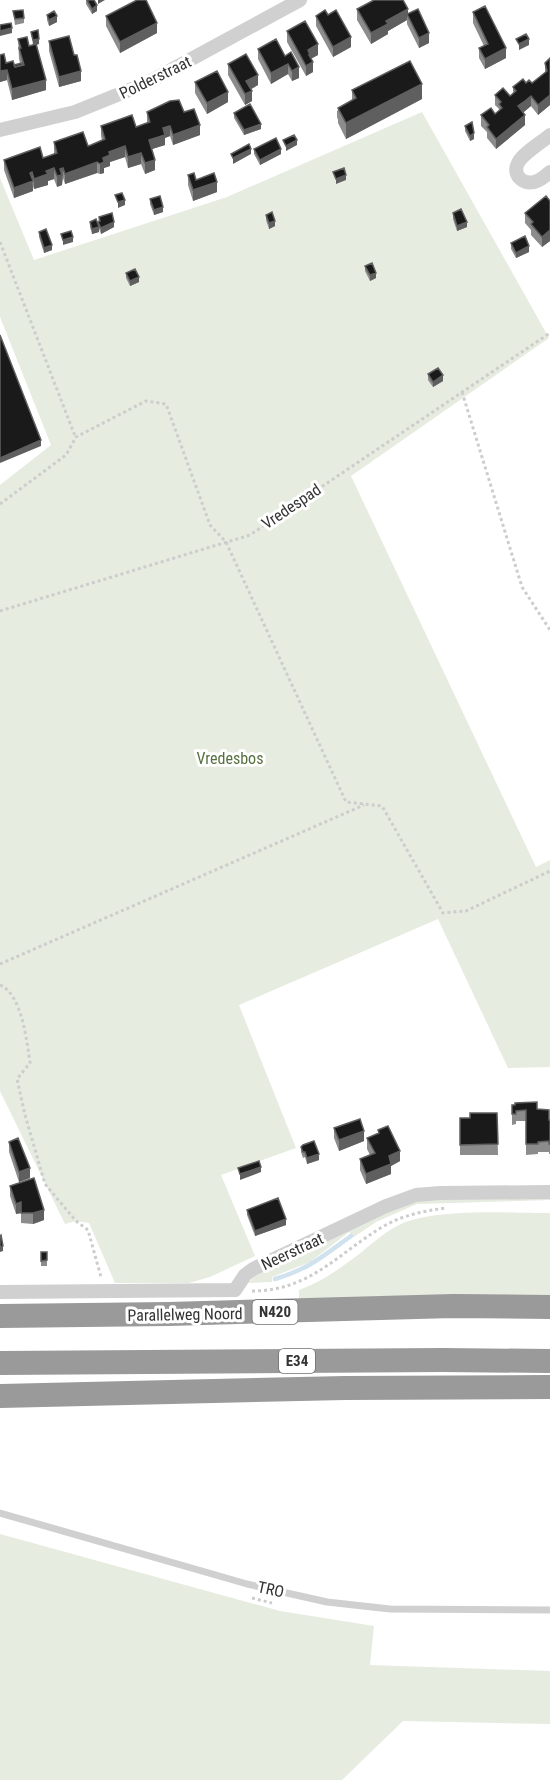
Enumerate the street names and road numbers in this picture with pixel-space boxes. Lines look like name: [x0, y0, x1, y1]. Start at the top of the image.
street label: Polderstraat: [116, 52, 194, 103]
street label: Vredespad: [258, 480, 324, 533]
street label: Neerstraat: [258, 1229, 327, 1274]
road number: N420: [252, 1300, 298, 1324]
street label: Parallelweg Noord: [127, 1304, 243, 1325]
road number: E34: [279, 1349, 315, 1373]
street label: TRO: [256, 1577, 286, 1602]

